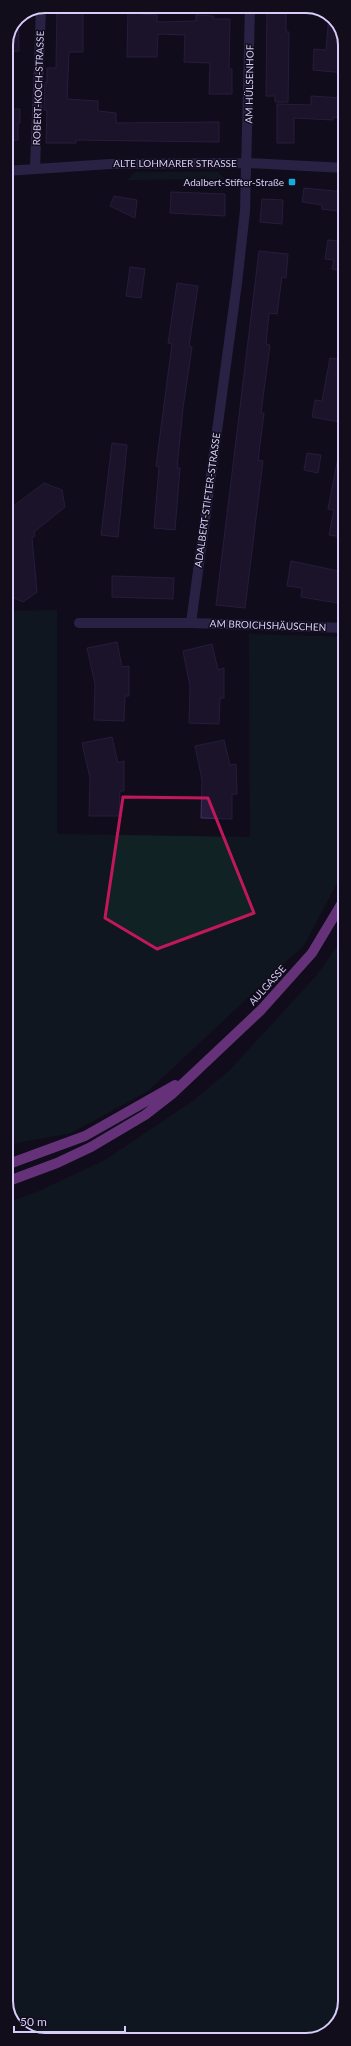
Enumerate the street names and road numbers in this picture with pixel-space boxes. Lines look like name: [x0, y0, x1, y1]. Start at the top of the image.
street label: ROBERT-KOCH-STRASSE: [30, 30, 46, 146]
street label: AM HÜLSENHOF: [242, 44, 256, 124]
street label: ALTE LOHMARER STRASSE: [113, 157, 237, 169]
street label: ADALBERT-STIFTER-STRASSE: [192, 432, 222, 568]
street label: AM BROICHSHÄUSCHEN: [210, 617, 326, 633]
street label: AULGASSE: [246, 962, 288, 1007]

